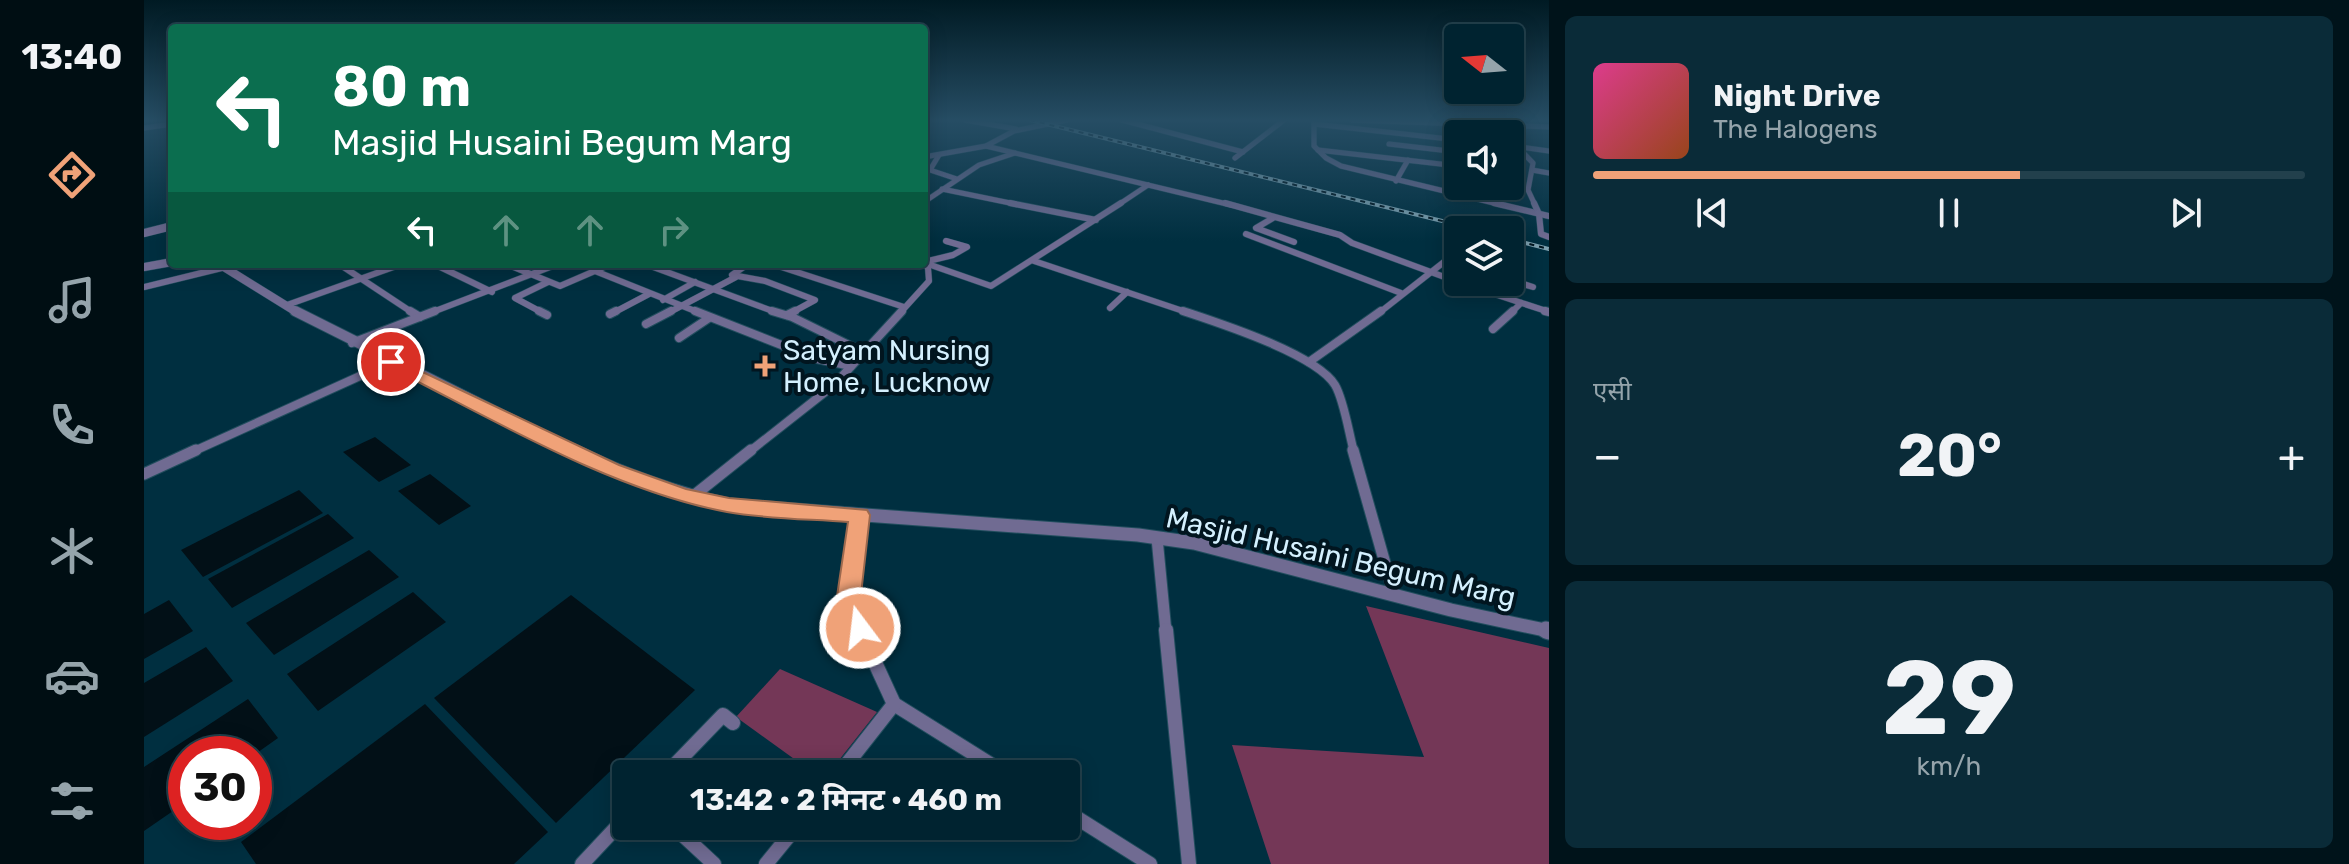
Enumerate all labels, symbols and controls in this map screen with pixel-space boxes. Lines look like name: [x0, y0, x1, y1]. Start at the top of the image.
north arrow: [1444, 24, 1524, 104]
map controls: [1444, 24, 1524, 296]
text: 13:40: [21, 35, 123, 78]
text: 80 m: [332, 54, 471, 120]
icon: left: [200, 56, 304, 160]
text: Night Drive: [1713, 78, 1881, 114]
text: The Halogens: [1713, 114, 1878, 145]
button: sound: [1444, 120, 1524, 200]
text: Masjid Husaini Begum Marg: [332, 121, 792, 164]
icon: directions: [44, 147, 100, 203]
icon: previous: [1690, 191, 1734, 235]
icon: pause: [1927, 191, 1971, 235]
icon: next: [2164, 191, 2208, 235]
icon: left: [400, 208, 444, 252]
icon: ahead: [484, 208, 528, 252]
icon: ahead: [568, 208, 612, 252]
icon: right: [652, 208, 696, 252]
button: layers: [1444, 216, 1524, 296]
icon: music: [44, 272, 100, 328]
pin: [357, 328, 425, 396]
place label: Satyam Nursing Home, Lucknow: [783, 334, 991, 399]
icon: arrive: [369, 340, 413, 384]
marker: Satyam Nursing Home, Lucknow: [754, 355, 776, 377]
text: एसी: [1593, 376, 1632, 407]
icon: phone: [44, 397, 100, 453]
text: 20°: [1897, 420, 2002, 491]
text: −: [1593, 430, 1622, 482]
text: +: [2278, 430, 2305, 482]
street label: Masjid Husaini Begum Marg: [1163, 501, 1519, 614]
icon: climate: [44, 523, 100, 579]
position arrow: [818, 586, 902, 670]
text: 29: [1882, 637, 2016, 760]
icon: car: [44, 648, 100, 704]
speed limit sign: 30: [168, 736, 272, 840]
text: km/h: [1917, 751, 1981, 782]
icon: filters: [44, 773, 100, 829]
text: 13:42 · 2 मिनट · 460 m: [690, 782, 1002, 818]

